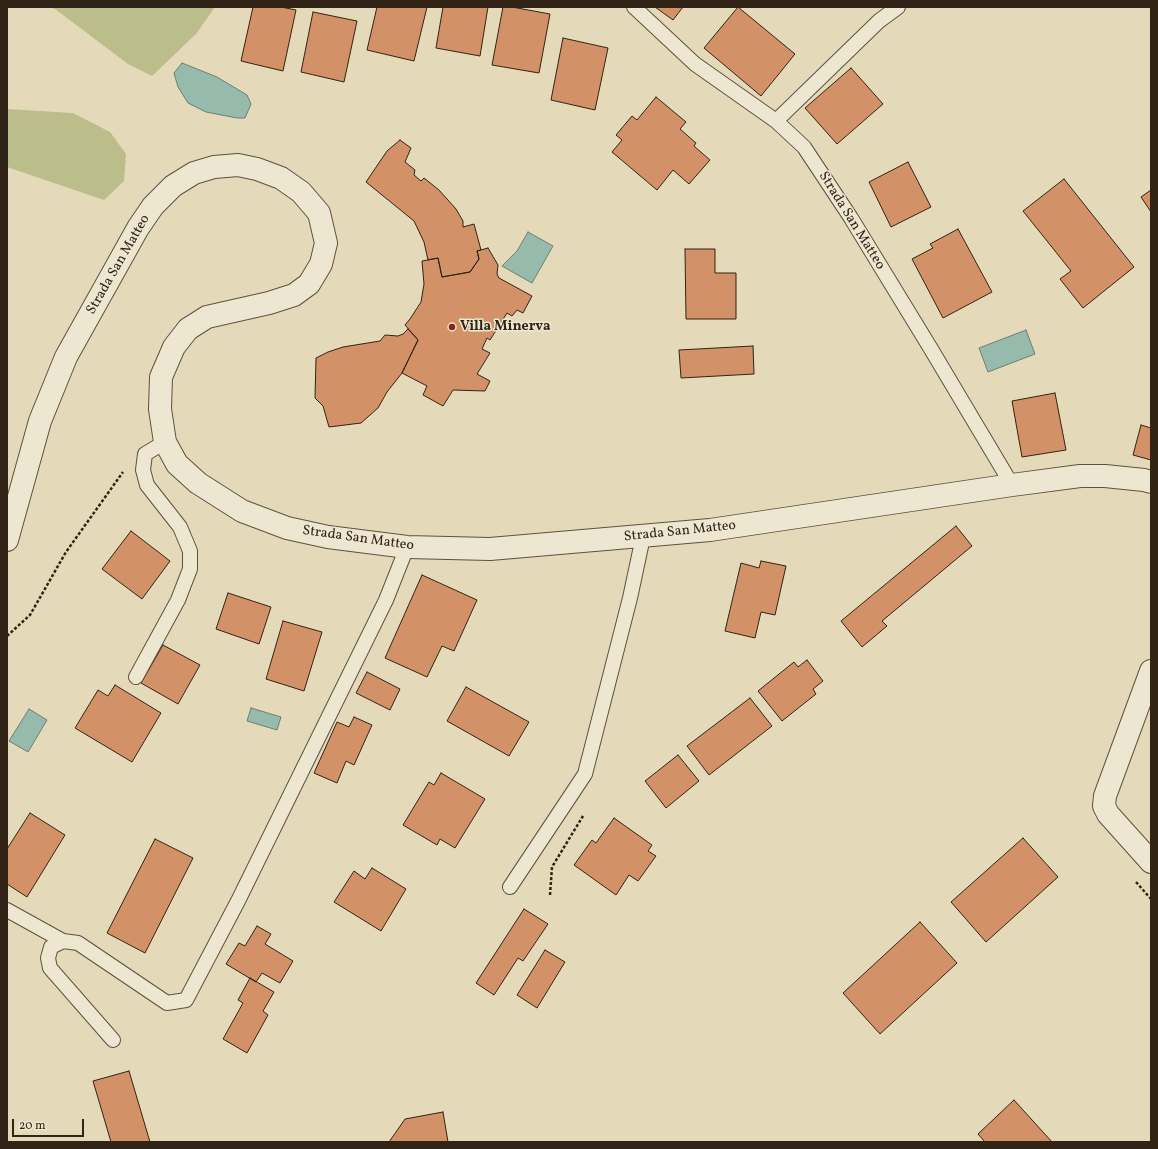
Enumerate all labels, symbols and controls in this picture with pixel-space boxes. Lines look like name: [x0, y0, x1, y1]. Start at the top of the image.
street label: Strada San Matteo: [814, 169, 888, 273]
street label: Strada San Matteo: [84, 212, 154, 318]
place label: Villa Minerva: [460, 319, 551, 335]
marker: Villa Minerva: [447, 322, 457, 332]
street label: Strada San Matteo: [623, 518, 737, 546]
street label: Strada San Matteo: [301, 523, 415, 555]
scale bar: [14, 1111, 86, 1137]
text: 20 m: [19, 1118, 46, 1134]

